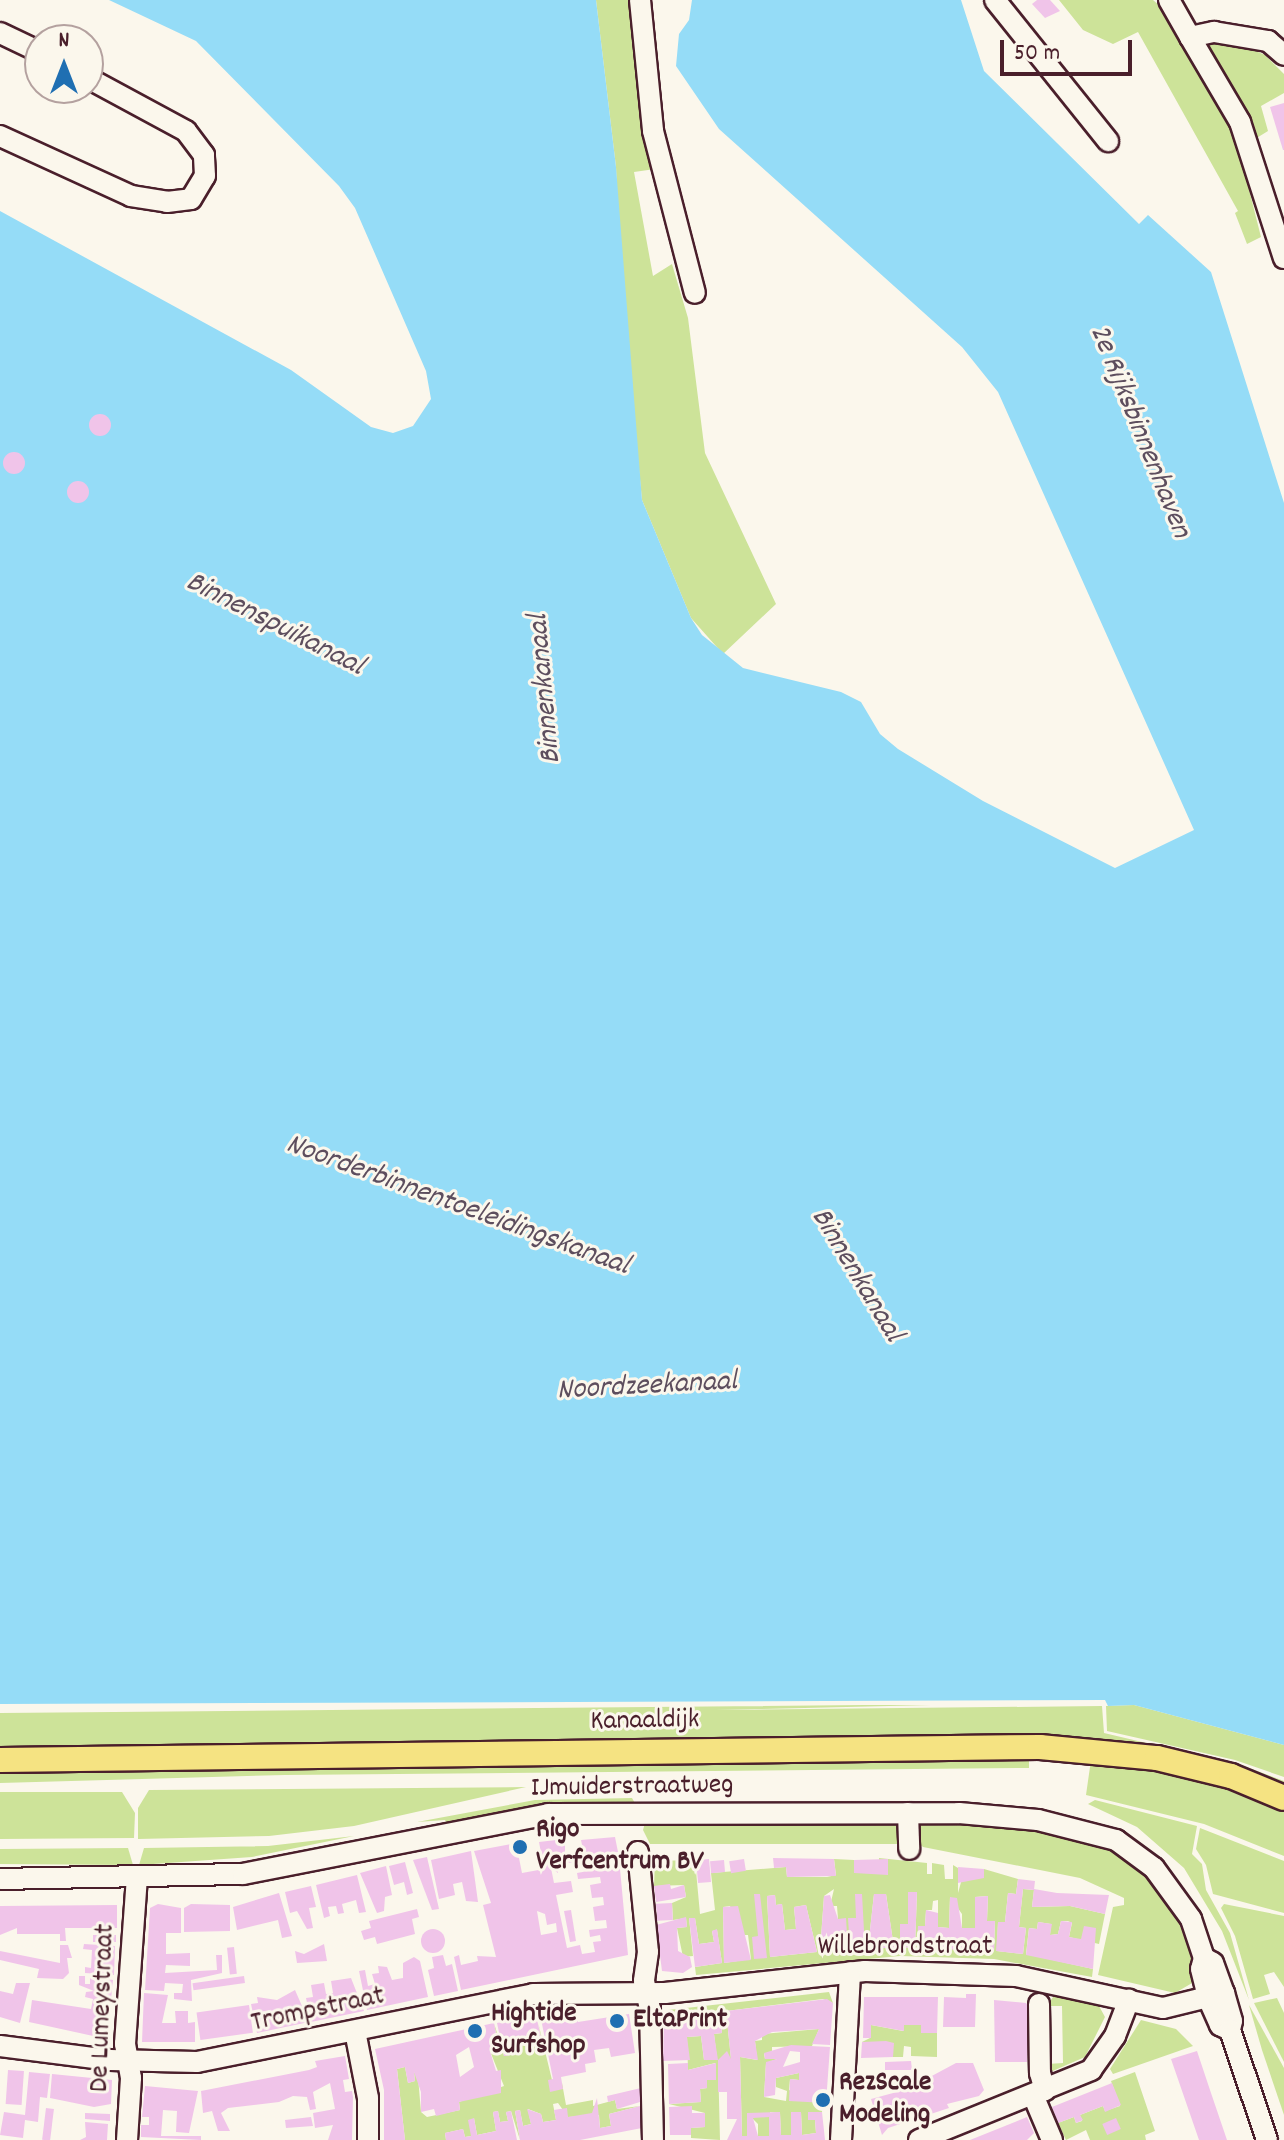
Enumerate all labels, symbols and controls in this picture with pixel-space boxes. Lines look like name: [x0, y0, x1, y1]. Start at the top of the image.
north arrow: [24, 24, 104, 104]
scale bar: [1004, 24, 1136, 74]
text: N: [59, 26, 69, 57]
text: 50 m: [1014, 37, 1060, 71]
water label: 2e Rijksbinnenhaven: [1079, 320, 1197, 544]
water label: Binnenspuikanaal: [179, 566, 369, 686]
water label: Binnenkanaal: [523, 613, 571, 765]
water label: Noorderbinnentoeleidingskanaal: [281, 1128, 633, 1286]
water label: Binnenkanaal: [801, 1202, 909, 1350]
water label: Noordzeekanaal: [556, 1365, 738, 1411]
street label: Kanaaldijk: [590, 1704, 700, 1740]
street label: IJmuiderstraatweg: [530, 1769, 734, 1807]
place label: Rigo Verfcentrum BV: [536, 1814, 704, 1880]
marker: Rigo Verfcentrum BV: [511, 1838, 529, 1856]
street label: De Lumeystraat: [84, 1923, 124, 2093]
street label: Willebrordstraat: [818, 1931, 992, 1965]
street label: Trompstraat: [248, 1981, 388, 2041]
place label: Hightide Surfshop: [491, 1998, 586, 2064]
place label: EltaPrint: [633, 2004, 727, 2038]
marker: EltaPrint: [608, 2012, 626, 2030]
marker: Hightide Surfshop: [466, 2022, 484, 2040]
place label: RezScale Modeling: [839, 2067, 931, 2133]
marker: RezScale Modeling: [814, 2091, 832, 2109]

